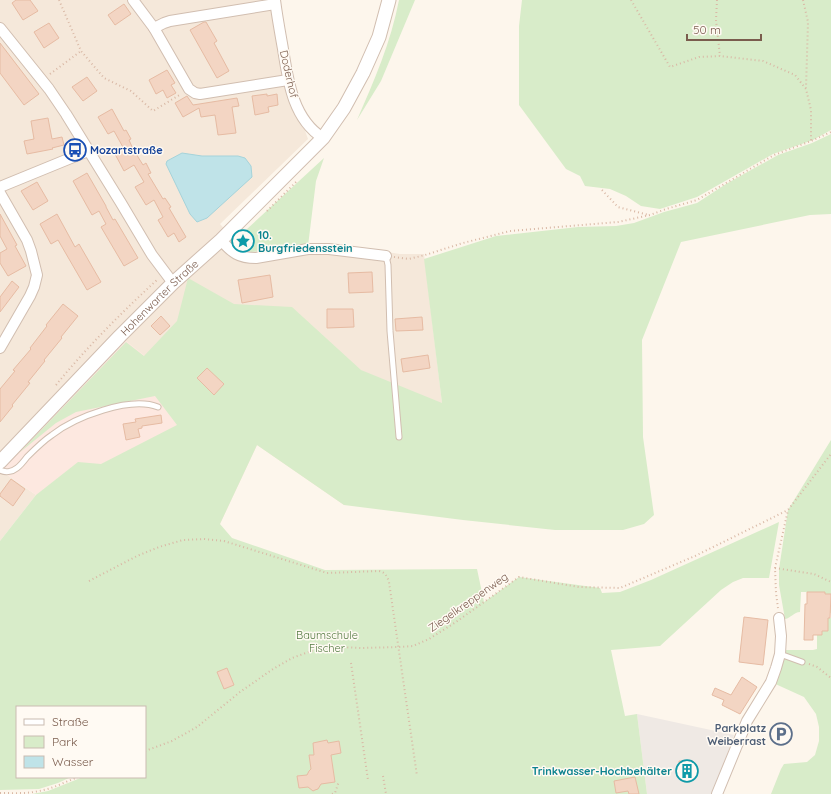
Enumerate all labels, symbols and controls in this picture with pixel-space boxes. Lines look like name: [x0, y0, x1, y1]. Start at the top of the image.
scale bar: [687, 16, 761, 42]
text: 50 m: [693, 22, 721, 37]
street label: Doderhof: [277, 49, 301, 99]
bus stop icon: Mozartstraße: [62, 137, 88, 163]
place label: Mozartstraße: [90, 143, 163, 157]
place icon: 10. Burgfriedensstein: [230, 228, 256, 254]
place label: 10. Burgfriedensstein: [258, 228, 353, 255]
street label: Hohenwarter Straße: [117, 257, 201, 339]
street label: Ziegelkreppenweg: [425, 569, 511, 635]
park label: Baumschule Fischer: [296, 628, 358, 655]
legend: [16, 706, 146, 778]
text: Straße: [52, 714, 89, 729]
place label: Parkplatz Weiberrast: [707, 721, 767, 748]
parking icon: Parkplatz Weiberrast: [768, 721, 794, 747]
text: Park: [52, 734, 77, 749]
text: Wasser: [52, 754, 94, 769]
building icon: Trinkwasser-Hochbehälter: [674, 758, 700, 784]
place label: Trinkwasser-Hochbehälter: [532, 764, 672, 778]

